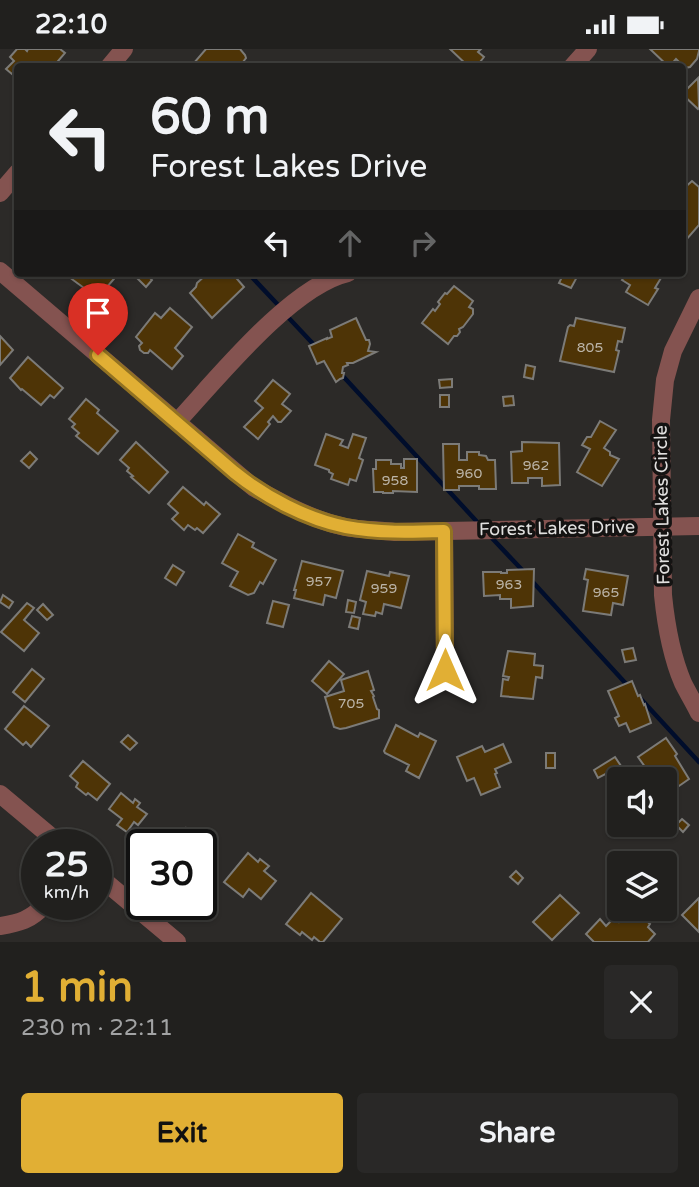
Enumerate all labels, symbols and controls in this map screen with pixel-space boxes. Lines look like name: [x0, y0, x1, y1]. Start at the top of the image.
text: 22:10: [35, 9, 107, 40]
text: 60 m: [150, 88, 269, 147]
icon: left: [35, 91, 126, 182]
text: Forest Lakes Drive: [150, 148, 427, 186]
icon: left: [258, 224, 296, 262]
icon: ahead: [331, 224, 369, 262]
icon: right: [404, 224, 442, 262]
pin: [68, 283, 128, 355]
icon: arrive: [79, 294, 117, 332]
house number: 805: [577, 339, 603, 356]
street label: Forest Lakes Circle: [650, 425, 674, 585]
house number: 962: [523, 457, 549, 474]
house number: 960: [456, 465, 482, 482]
house number: 958: [382, 472, 408, 489]
street label: Forest Lakes Drive: [479, 516, 635, 540]
house number: 957: [306, 573, 332, 590]
house number: 963: [496, 576, 522, 593]
house number: 959: [371, 580, 397, 597]
house number: 965: [593, 584, 619, 601]
position arrow: [408, 633, 482, 707]
house number: 705: [338, 695, 364, 712]
map controls: [607, 767, 677, 921]
button: sound: [607, 767, 677, 837]
speed limit sign: 30: [126, 829, 217, 920]
text: 25: [45, 844, 88, 886]
button: layers: [607, 851, 677, 921]
text: km/h: [44, 881, 89, 903]
text: 1 min: [21, 962, 133, 1013]
button: close: [604, 965, 678, 1039]
text: 230 m · 22:11: [21, 1014, 173, 1042]
button: Exit: [21, 1093, 343, 1173]
button: Share: [357, 1093, 678, 1173]

